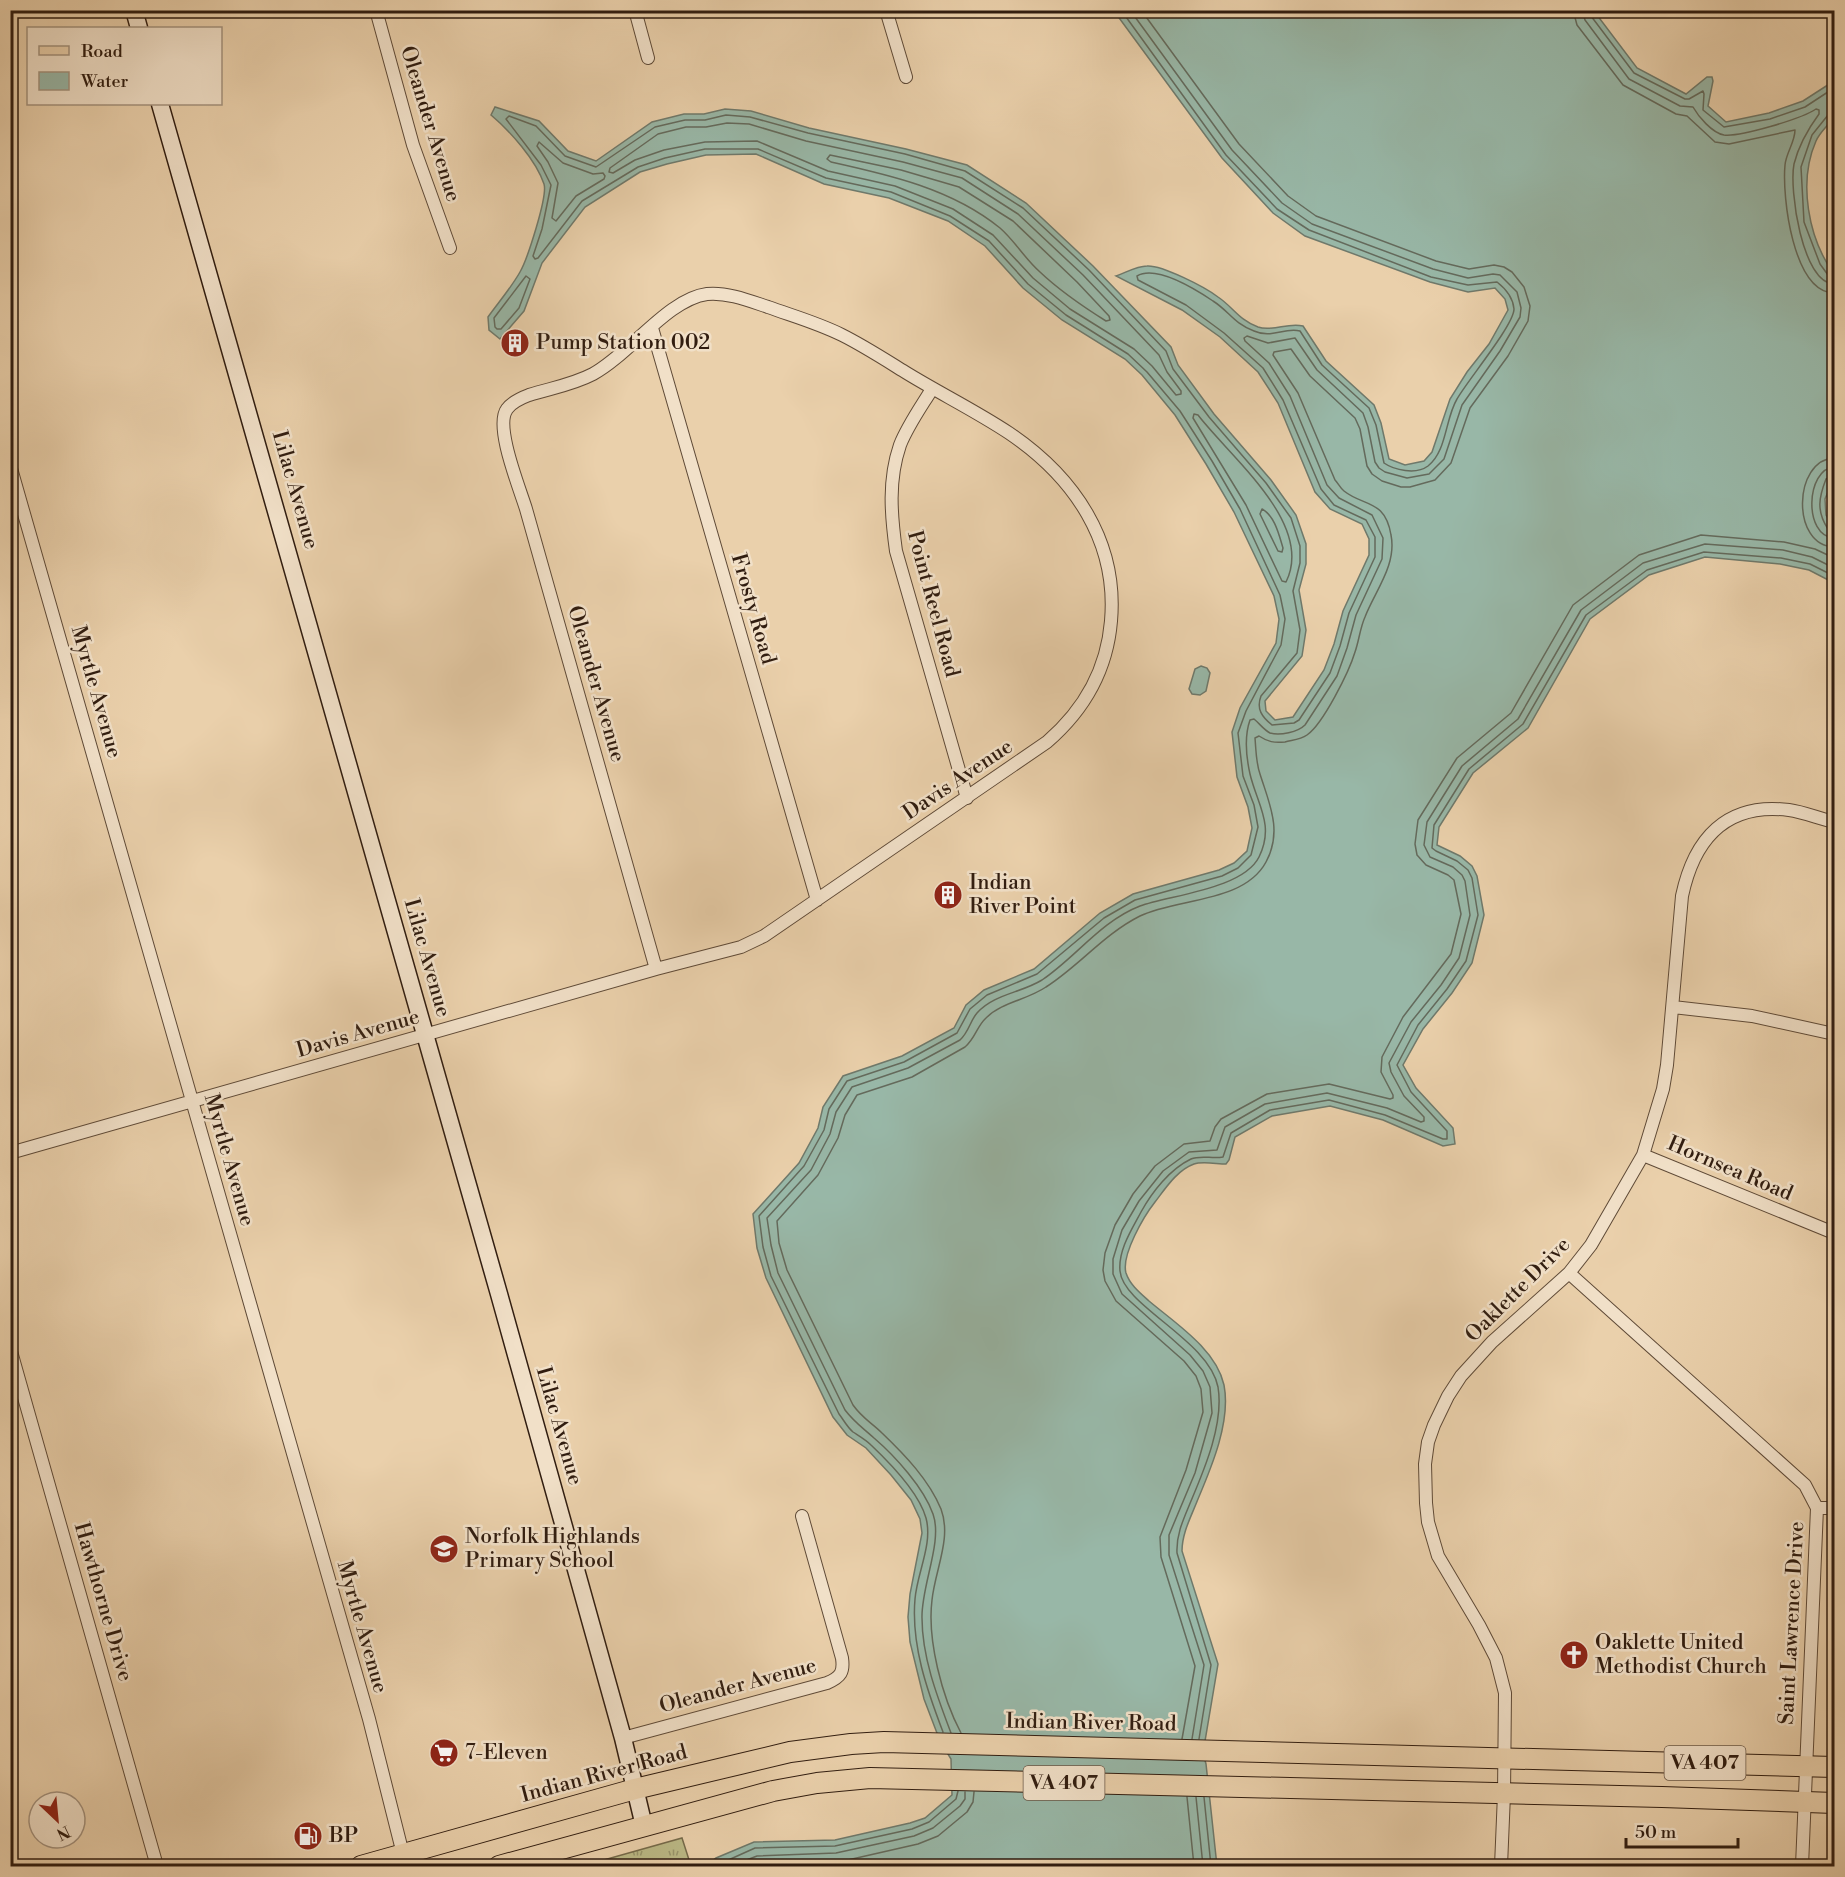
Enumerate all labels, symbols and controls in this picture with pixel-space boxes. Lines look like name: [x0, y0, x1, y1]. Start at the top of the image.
legend: [27, 27, 222, 105]
text: Road: [81, 40, 124, 63]
street label: Oleander Avenue: [394, 43, 466, 205]
text: Water: [80, 70, 129, 93]
building icon: Pump Station 002: [499, 327, 531, 359]
place label: Pump Station 002: [536, 330, 710, 356]
street label: Lilac Avenue: [266, 428, 324, 552]
street label: Point Reel Road: [901, 528, 965, 680]
street label: Frosty Road: [725, 551, 781, 668]
street label: Oleander Avenue: [561, 603, 631, 765]
street label: Myrtle Avenue: [65, 623, 127, 761]
street label: Davis Avenue: [898, 734, 1018, 826]
place label: Indian River Point: [969, 870, 1077, 920]
building icon: Indian River Point: [932, 879, 964, 911]
street label: Lilac Avenue: [398, 896, 456, 1020]
street label: Davis Avenue: [293, 1004, 423, 1064]
street label: Myrtle Avenue: [198, 1091, 260, 1229]
street label: Hornsea Road: [1663, 1131, 1797, 1207]
street label: Oaklette Drive: [1460, 1232, 1576, 1348]
street label: Lilac Avenue: [530, 1364, 588, 1488]
street label: Hawthorne Drive: [68, 1520, 138, 1684]
street label: Saint Lawrence Drive: [1774, 1521, 1810, 1725]
place label: Norfolk Highlands Primary School: [465, 1524, 640, 1574]
school or university icon: Norfolk Highlands Primary School: [428, 1533, 460, 1565]
street label: Myrtle Avenue: [331, 1558, 393, 1696]
place label: Oaklette United Methodist Church: [1595, 1630, 1767, 1680]
church icon: Oaklette United Methodist Church: [1558, 1639, 1590, 1671]
street label: Oleander Avenue: [657, 1653, 819, 1719]
street label: Indian River Road: [1005, 1709, 1177, 1737]
supermarket icon: 7-Eleven: [428, 1737, 460, 1769]
street label: Indian River Road: [518, 1739, 690, 1809]
place label: 7-Eleven: [465, 1740, 548, 1766]
road number: VA 407: [1664, 1746, 1746, 1780]
road number: VA 407: [1024, 1766, 1104, 1800]
north arrow: [27, 1790, 87, 1850]
scale bar: [1626, 1811, 1738, 1849]
fuel station icon: BP: [292, 1820, 324, 1852]
text: N: [53, 1821, 73, 1844]
text: 50 m: [1635, 1821, 1677, 1844]
place label: BP: [328, 1823, 358, 1849]

